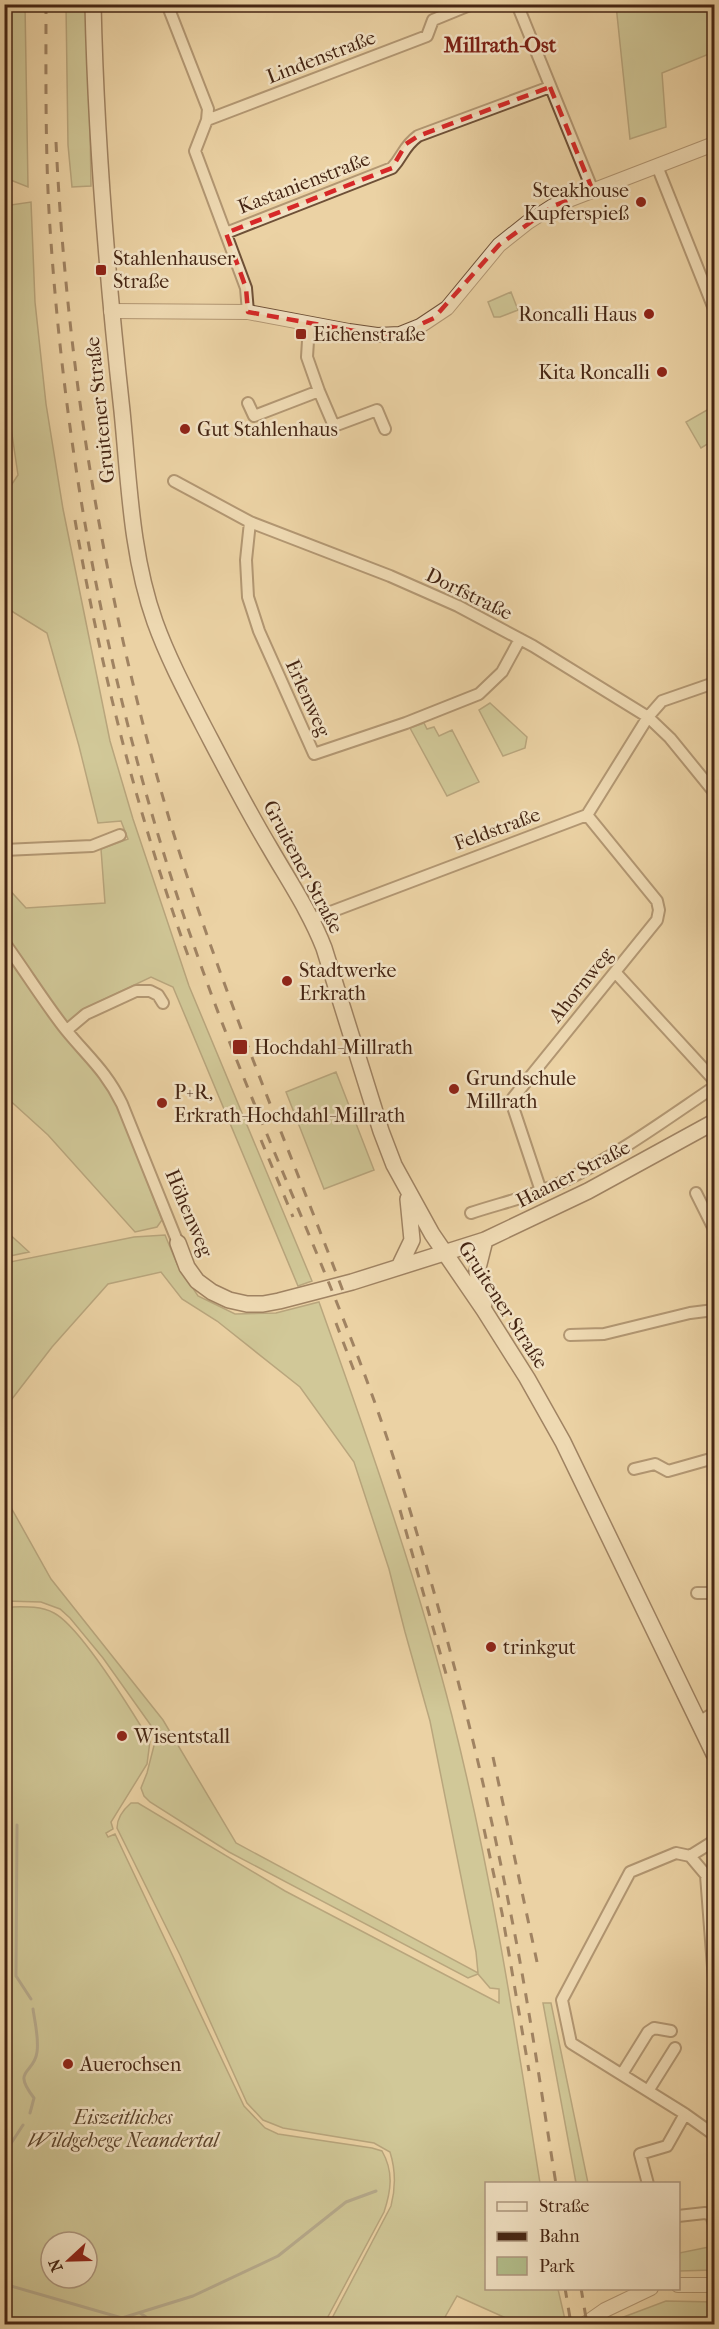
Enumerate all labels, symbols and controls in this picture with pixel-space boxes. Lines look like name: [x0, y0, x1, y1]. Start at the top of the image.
street label: Lindenstraße: [263, 26, 379, 88]
district label: Millrath-Ost: [443, 33, 557, 57]
street label: Kastanienstraße: [235, 147, 373, 219]
place label: Steakhouse Kupferspieß: [523, 179, 629, 225]
marker: Steakhouse Kupferspieß: [634, 195, 648, 209]
place label: Stahlenhauser Straße: [113, 247, 236, 293]
marker: Stahlenhauser Straße: [94, 263, 108, 277]
place label: Roncalli Haus: [518, 303, 637, 326]
marker: Roncalli Haus: [642, 307, 656, 321]
place label: Eichenstraße: [313, 323, 426, 346]
marker: Eichenstraße: [294, 327, 308, 341]
street label: Gruitener Straße: [81, 336, 119, 484]
place label: Kita Roncalli: [538, 361, 650, 384]
marker: Kita Roncalli: [655, 365, 669, 379]
place label: Gut Stahlenhaus: [197, 418, 338, 441]
marker: Gut Stahlenhaus: [178, 422, 192, 436]
street label: Dorfstraße: [422, 563, 516, 625]
street label: Erlenweg: [281, 656, 335, 740]
street label: Gruitener Straße: [258, 797, 348, 937]
street label: Feldstraße: [451, 803, 543, 855]
street label: Ahornweg: [543, 943, 618, 1028]
place label: Stadtwerke Erkrath: [299, 959, 396, 1005]
marker: Stadtwerke Erkrath: [280, 974, 294, 988]
place label: Hochdahl-Millrath: [254, 1036, 414, 1059]
marker: Hochdahl-Millrath: [231, 1038, 249, 1056]
place label: Grundschule Millrath: [466, 1067, 576, 1113]
place label: P+R, Erkrath-Hochdahl-Millrath: [174, 1081, 406, 1127]
marker: Grundschule Millrath: [447, 1082, 461, 1096]
marker: P+R, Erkrath-Hochdahl-Millrath: [155, 1096, 169, 1110]
street label: Haaner Straße: [512, 1135, 634, 1213]
street label: Höhenweg: [160, 1166, 218, 1261]
street label: Gruitener Straße: [453, 1237, 553, 1373]
place label: trinkgut: [503, 1636, 576, 1659]
marker: trinkgut: [484, 1640, 498, 1654]
place label: Wisentstall: [133, 1725, 231, 1748]
marker: Wisentstall: [115, 1729, 129, 1743]
place label: Auerochsen: [79, 2053, 182, 2076]
marker: Auerochsen: [61, 2057, 75, 2071]
park label: Eiszeitliches Wildgehege Neandertal: [27, 2106, 221, 2152]
legend: [485, 2182, 680, 2290]
text: Straße: [539, 2196, 590, 2217]
text: Bahn: [539, 2226, 580, 2247]
north arrow: [39, 2230, 99, 2290]
text: N: [44, 2255, 67, 2275]
text: Park: [539, 2256, 576, 2277]

